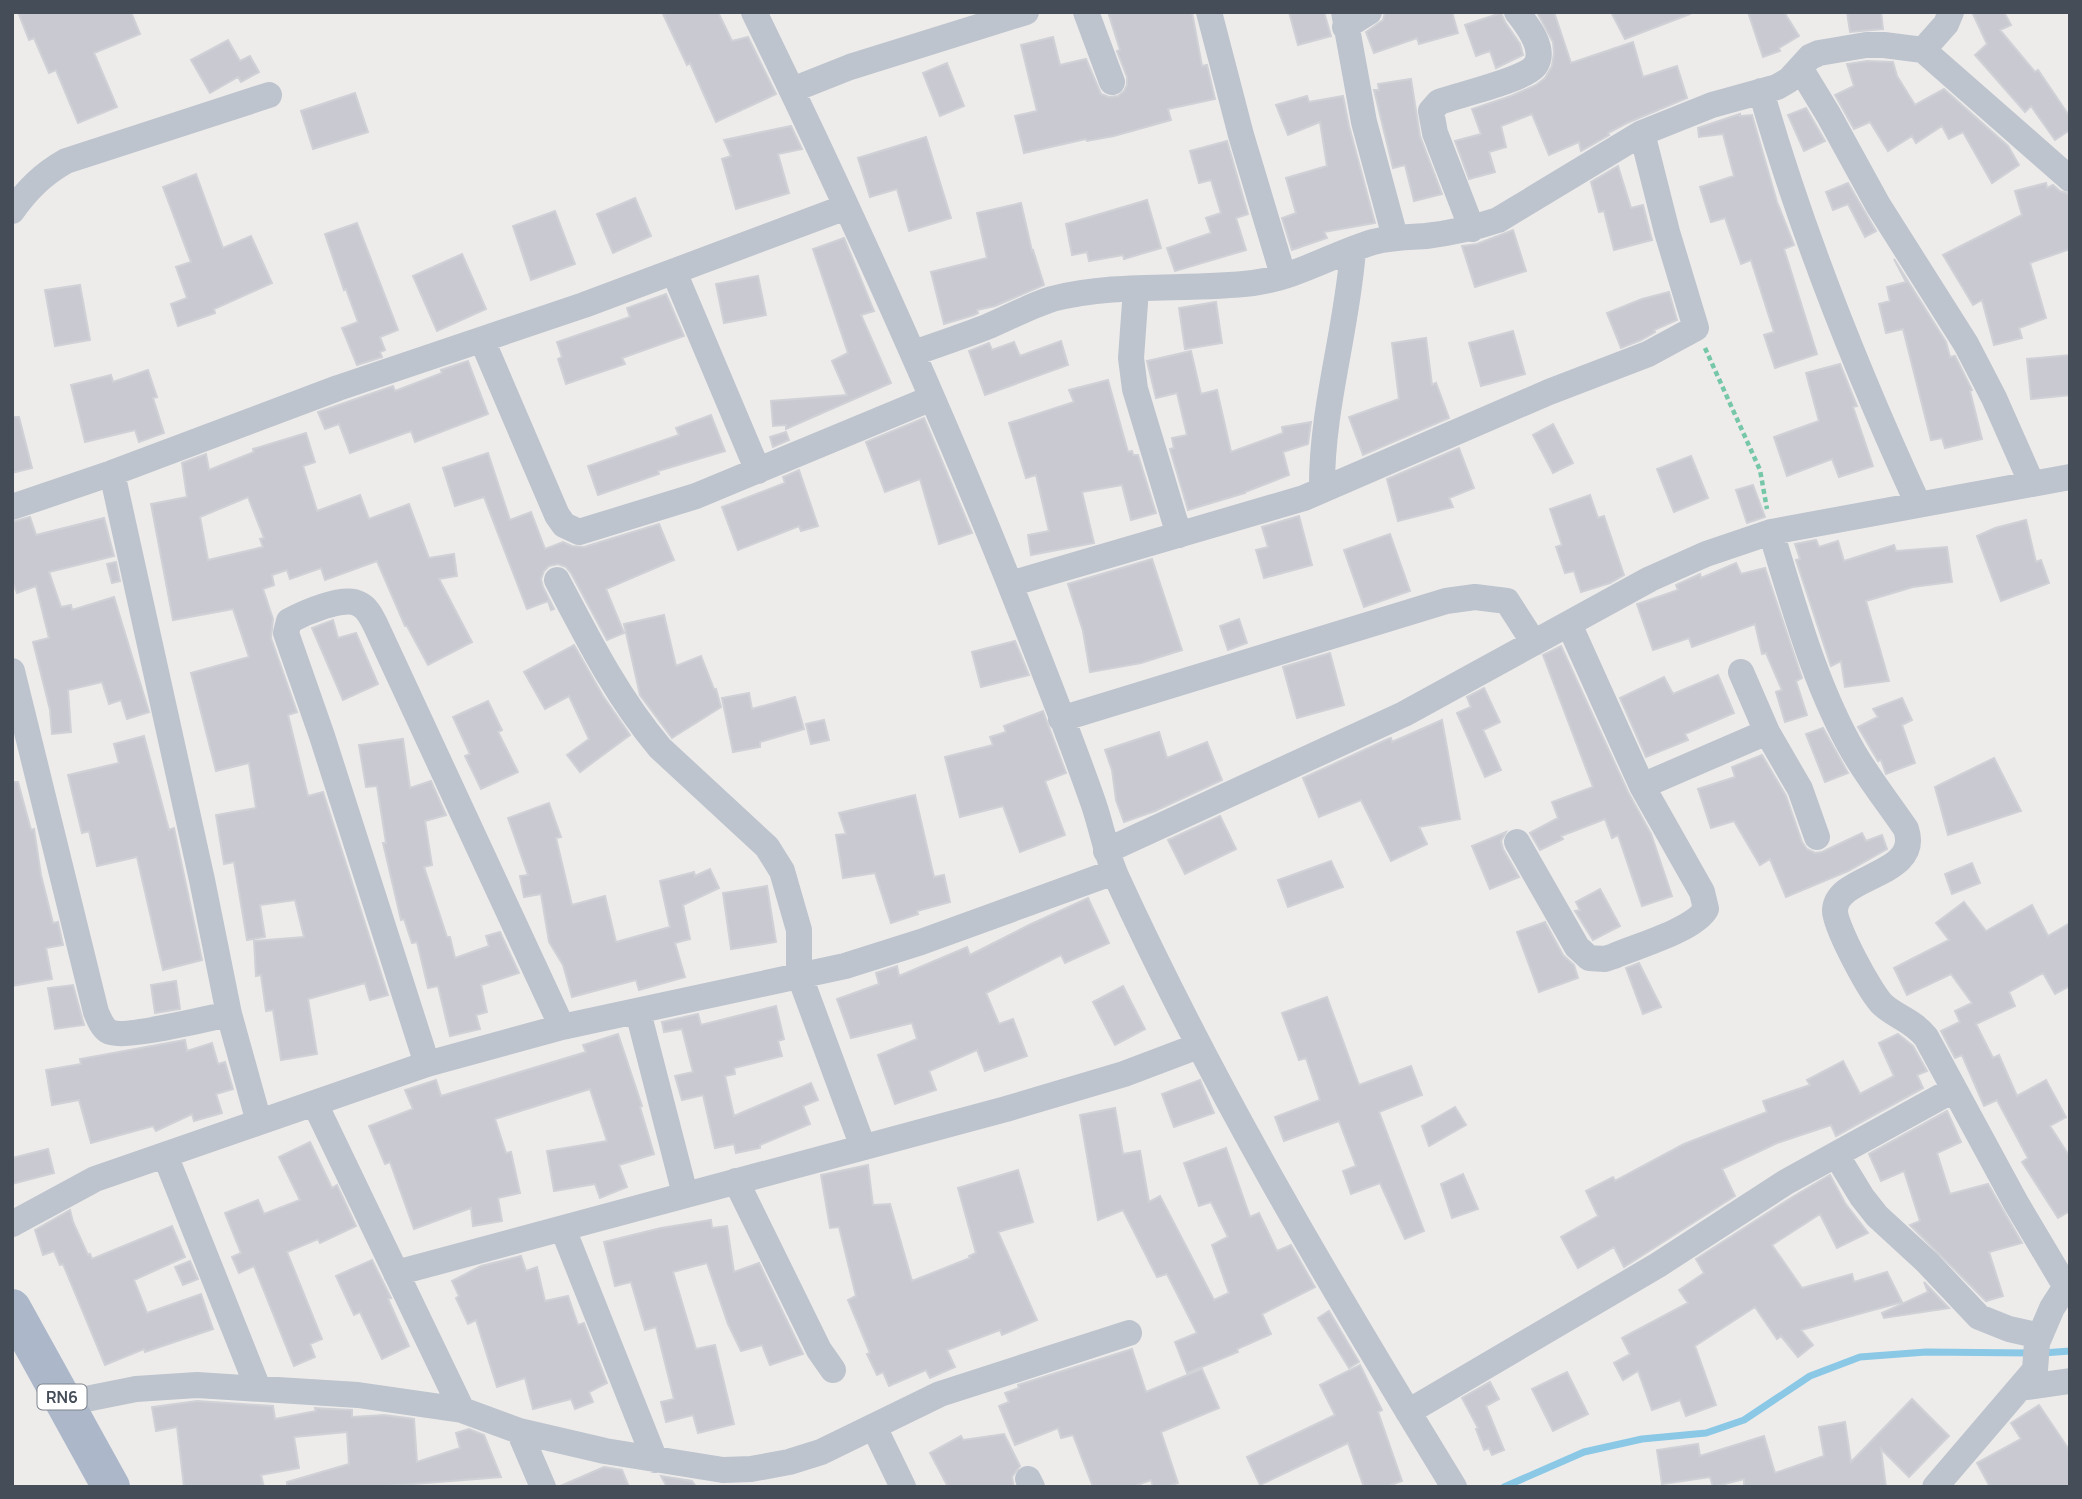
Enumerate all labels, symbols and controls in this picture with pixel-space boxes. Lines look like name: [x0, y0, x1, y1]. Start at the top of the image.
road number: RN6: [38, 1385, 86, 1410]

